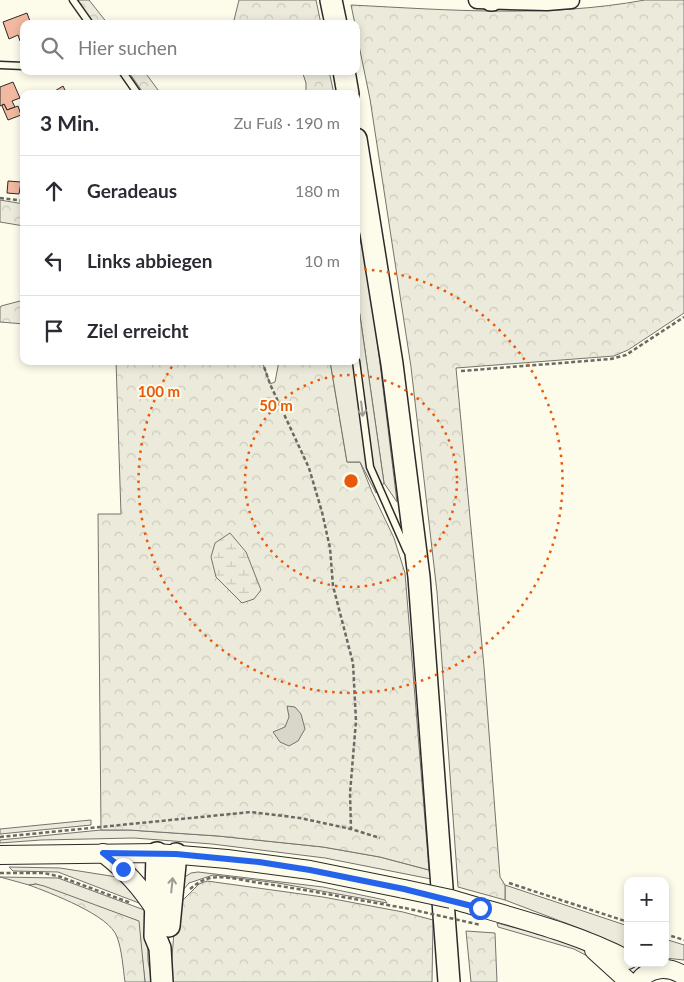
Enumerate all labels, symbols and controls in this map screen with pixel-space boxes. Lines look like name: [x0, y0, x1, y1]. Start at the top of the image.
search box: [20, 20, 360, 75]
icon: search: [38, 34, 66, 62]
text: Hier suchen: [78, 36, 177, 59]
text: 3 Min.: [40, 110, 99, 135]
text: Zu Fuß · 190 m: [234, 113, 340, 132]
icon: ahead: [40, 177, 68, 205]
text: Geradeaus: [87, 179, 177, 202]
text: 180 m: [295, 181, 340, 200]
icon: left: [40, 247, 68, 275]
text: Links abbiegen: [87, 249, 212, 272]
text: 10 m: [304, 251, 340, 270]
icon: arrive: [40, 317, 68, 345]
text: Ziel erreicht: [87, 319, 189, 342]
text: 100 m: [138, 382, 180, 400]
text: 50 m: [259, 396, 293, 414]
one-way arrow: [358, 401, 368, 417]
centre of rings: [342, 472, 360, 490]
route end: [112, 858, 135, 881]
one-way arrow: [168, 877, 177, 893]
map controls: [624, 877, 669, 967]
button: +: [624, 877, 669, 922]
route start: [469, 897, 492, 920]
button: −: [624, 922, 669, 967]

